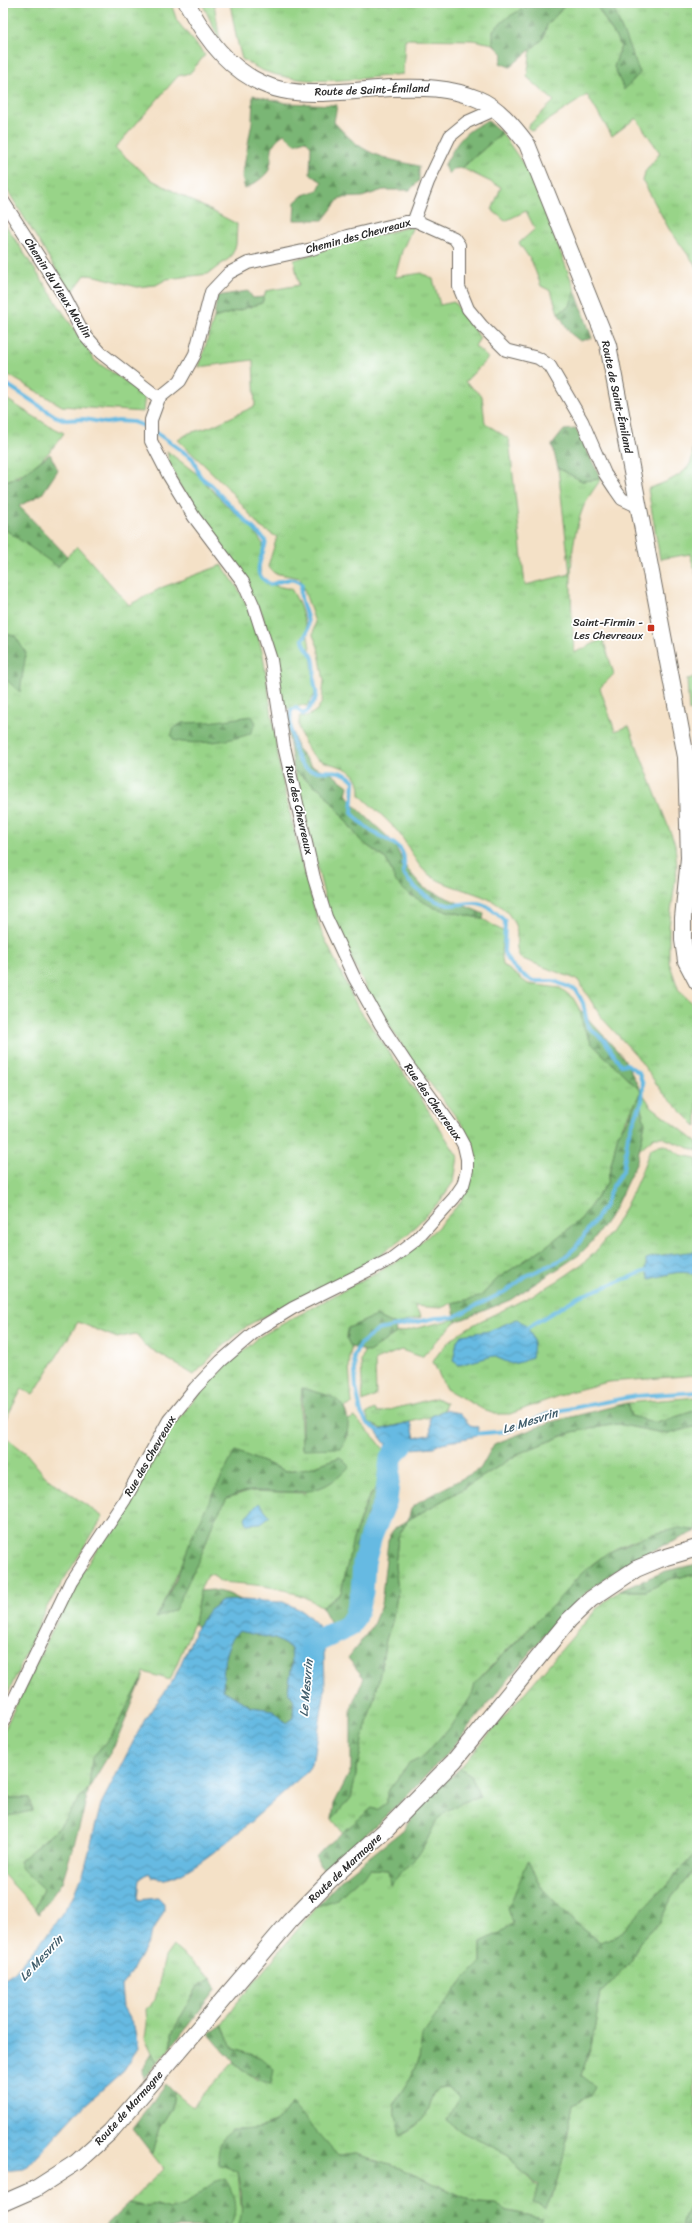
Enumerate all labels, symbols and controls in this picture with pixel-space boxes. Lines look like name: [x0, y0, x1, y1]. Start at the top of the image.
street label: Route de Saint-Émiland: [314, 78, 431, 101]
street label: Chemin des Chevreaux: [303, 213, 413, 259]
street label: Chemin du Vieux Moulin: [19, 234, 97, 342]
street label: Route de Saint-Émiland: [596, 339, 638, 456]
place label: Saint-Firmin - Les Chevreaux: [573, 613, 643, 645]
marker: Saint-Firmin - Les Chevreaux: [646, 623, 656, 633]
street label: Rue des Chevreaux: [280, 764, 319, 857]
street label: Rue des Chevreaux: [399, 1059, 467, 1145]
water label: Le Mesvrin: [499, 1401, 562, 1440]
street label: Rue des Chevreaux: [119, 1412, 181, 1500]
water label: Le Mesvrin: [293, 1657, 320, 1717]
street label: Route de Marmagne: [304, 1828, 387, 1908]
water label: Le Mesvrin: [13, 1929, 70, 1986]
street label: Route de Marmagne: [90, 2066, 168, 2150]

